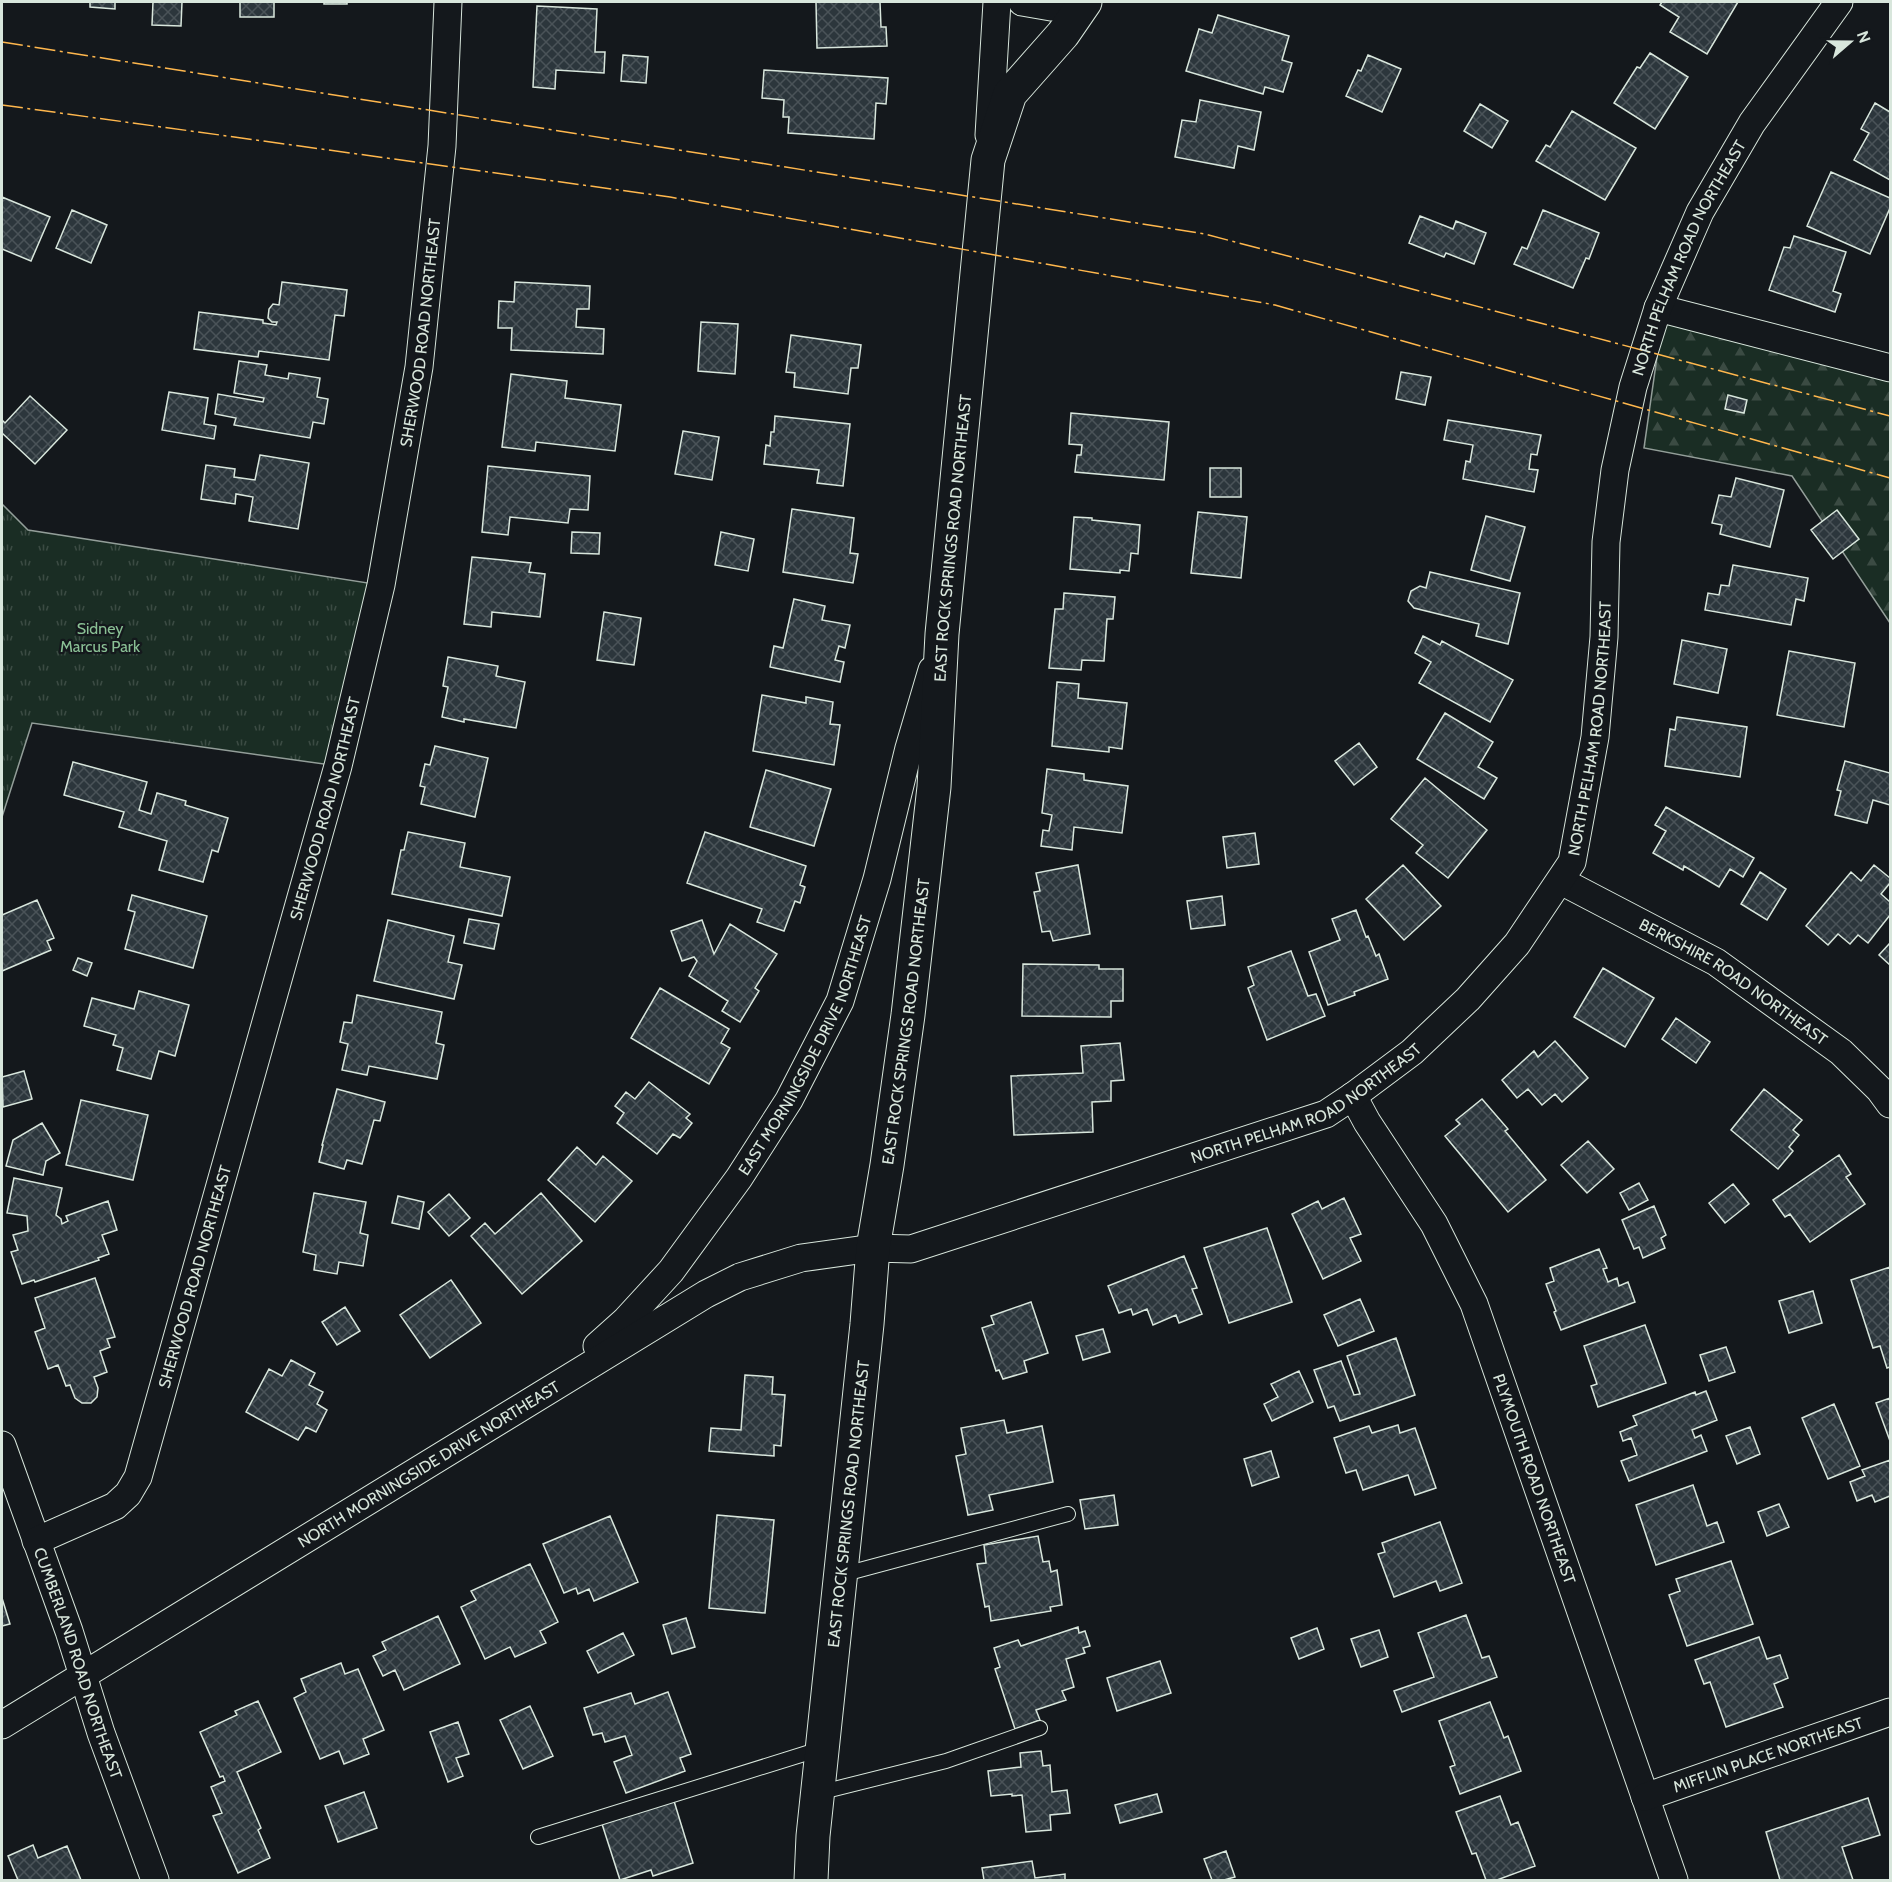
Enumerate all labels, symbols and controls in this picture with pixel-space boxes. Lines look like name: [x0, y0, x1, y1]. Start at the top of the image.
north arrow: [1820, 12, 1880, 72]
text: N: [1853, 28, 1874, 46]
street label: NORTH PELHAM ROAD NORTHEAST: [1628, 137, 1750, 378]
street label: SHERWOOD ROAD NORTHEAST: [396, 217, 444, 449]
street label: EAST ROCK SPRINGS ROAD NORTHEAST: [931, 393, 975, 682]
street label: NORTH PELHAM ROAD NORTHEAST: [1564, 601, 1615, 857]
park label: Sidney Marcus Park: [60, 619, 141, 656]
street label: SHERWOOD ROAD NORTHEAST: [286, 695, 364, 922]
street label: EAST ROCK SPRINGS ROAD NORTHEAST: [878, 877, 934, 1166]
street label: EAST MORNINGSIDE DRIVE NORTHEAST: [734, 913, 876, 1179]
street label: BERKSHIRE ROAD NORTHEAST: [1636, 915, 1831, 1049]
street label: NORTH PELHAM ROAD NORTHEAST: [1188, 1039, 1426, 1167]
street label: SHERWOOD ROAD NORTHEAST: [154, 1163, 235, 1390]
street label: EAST ROCK SPRINGS ROAD NORTHEAST: [824, 1359, 873, 1648]
street label: PLYMOUTH ROAD NORTHEAST: [1489, 1371, 1580, 1587]
street label: NORTH MORNINGSIDE DRIVE NORTHEAST: [294, 1377, 563, 1552]
street label: CUMBERLAND ROAD NORTHEAST: [30, 1545, 126, 1782]
street label: MIFFLIN PLACE NORTHEAST: [1671, 1713, 1866, 1797]

